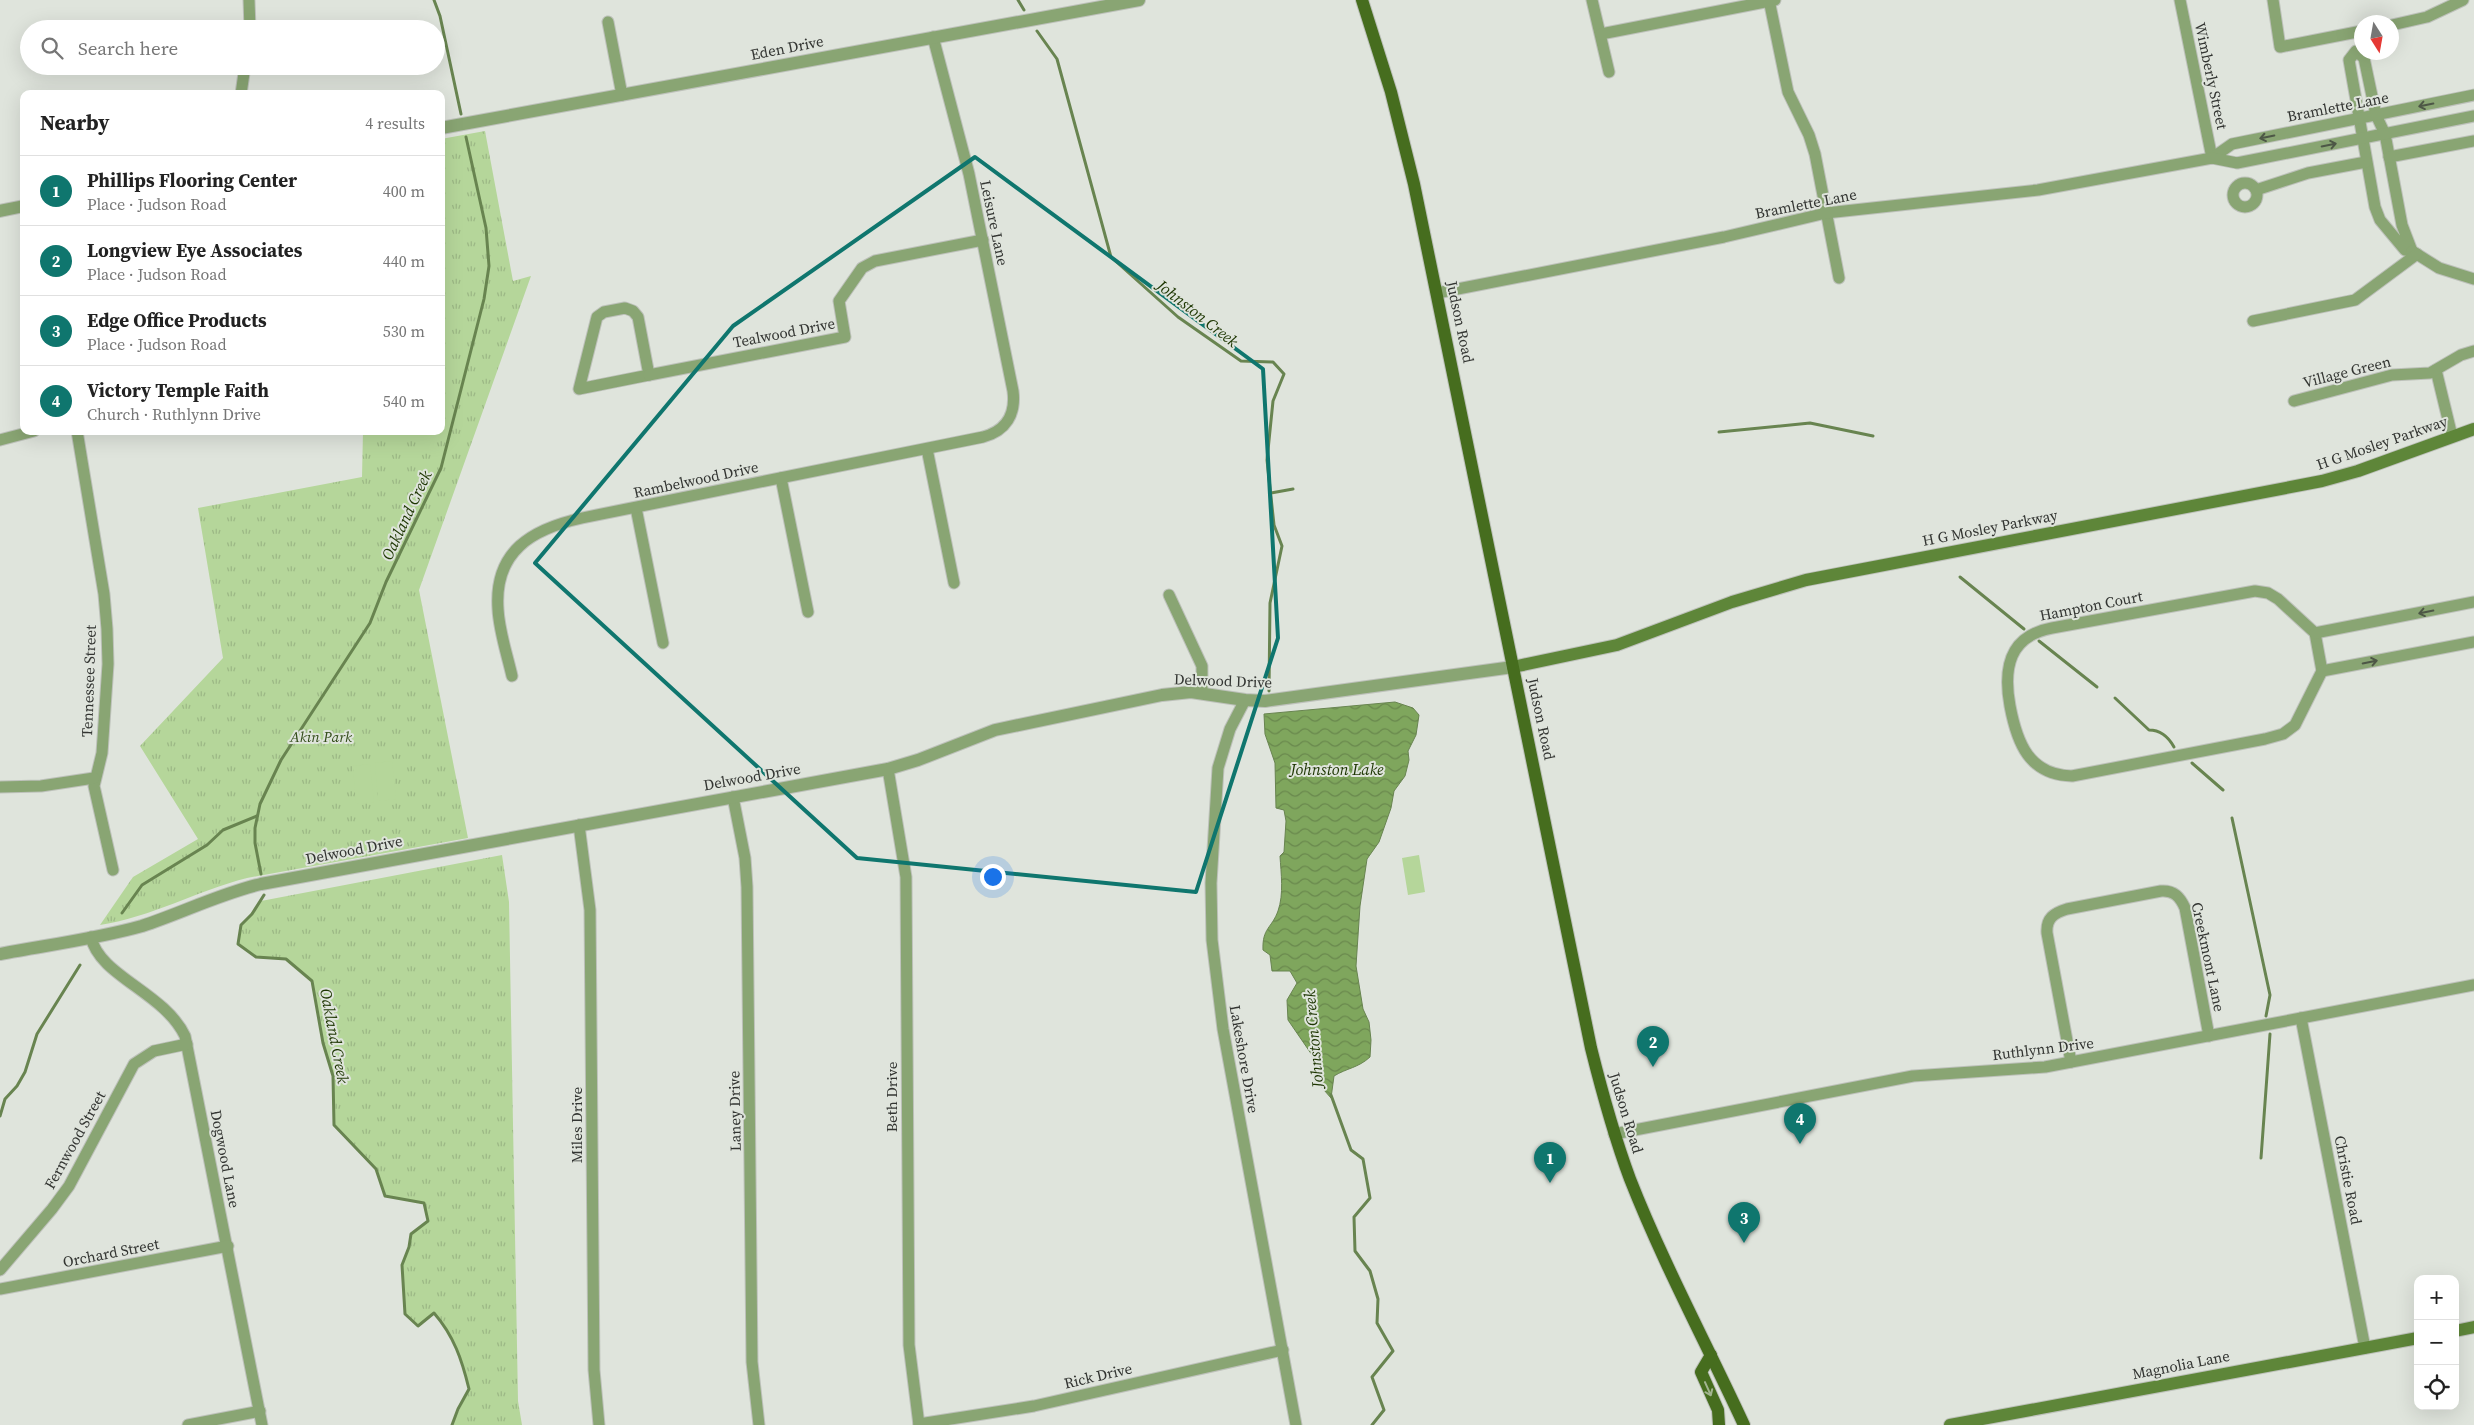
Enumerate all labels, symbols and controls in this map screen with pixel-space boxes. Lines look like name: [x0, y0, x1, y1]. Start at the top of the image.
north arrow: [2354, 15, 2399, 60]
search box: [20, 20, 445, 75]
street label: Wimberly Street: [2190, 20, 2233, 131]
street label: Eden Drive: [749, 30, 826, 65]
icon: search: [38, 34, 66, 62]
text: Search here: [78, 35, 178, 61]
street label: Bramlette Lane: [2285, 86, 2391, 127]
one-way arrow: [2419, 100, 2435, 110]
text: Nearby: [40, 108, 110, 137]
text: 4 results: [365, 112, 425, 134]
one-way arrow: [2259, 133, 2275, 142]
one-way arrow: [2320, 140, 2336, 149]
text: Phillips Flooring Center: [87, 167, 297, 193]
street label: Leisure Lane: [975, 178, 1014, 268]
text: 1: [52, 180, 60, 202]
text: 400 m: [383, 180, 425, 202]
street label: Bramlette Lane: [1753, 183, 1859, 224]
text: Place · Judson Road: [87, 193, 227, 215]
text: Longview Eye Associates: [87, 237, 302, 263]
text: 2: [52, 250, 60, 272]
text: 440 m: [383, 250, 425, 272]
text: Place · Judson Road: [87, 263, 227, 285]
water label: Johnston Creek: [1151, 273, 1244, 352]
street label: Judson Road: [1441, 278, 1480, 365]
text: Edge Office Products: [87, 307, 267, 333]
street label: Tealwood Drive: [731, 312, 837, 353]
text: 3: [52, 320, 60, 342]
text: 530 m: [383, 320, 425, 342]
text: Place · Judson Road: [87, 333, 227, 355]
street label: Village Green: [2301, 350, 2393, 393]
text: Victory Temple Faith: [87, 377, 269, 403]
text: 4: [52, 390, 60, 412]
text: 540 m: [383, 390, 425, 412]
text: Church · Ruthlynn Drive: [87, 403, 261, 425]
street label: H G Mosley Parkway: [2314, 410, 2450, 475]
street label: Rambelwood Drive: [632, 456, 761, 503]
water label: Oakland Creek: [376, 466, 437, 563]
street label: H G Mosley Parkway: [1921, 504, 2060, 551]
street label: Hampton Court: [2038, 585, 2144, 626]
one-way arrow: [2419, 607, 2435, 617]
street label: Tennessee Street: [76, 624, 101, 737]
one-way arrow: [2362, 656, 2378, 666]
street label: Delwood Drive: [1174, 668, 1273, 693]
street label: Judson Road: [1522, 675, 1561, 762]
park label: Akin Park: [289, 726, 353, 747]
street label: Delwood Drive: [702, 758, 802, 795]
water label: Johnston Lake: [1288, 758, 1384, 780]
street label: Delwood Drive: [304, 830, 404, 869]
your location: [980, 864, 1006, 890]
street label: Creekmont Lane: [2187, 900, 2230, 1014]
water label: Oakland Creek: [315, 987, 355, 1086]
water label: Johnston Creek: [1298, 989, 1328, 1091]
street label: Lakeshore Drive: [1225, 1003, 1264, 1115]
pin: 2: [1637, 1026, 1669, 1067]
street label: Ruthlynn Drive: [1991, 1032, 2095, 1065]
street label: Beth Drive: [881, 1061, 902, 1132]
street label: Judson Road: [1604, 1069, 1649, 1156]
street label: Laney Drive: [723, 1070, 746, 1151]
street label: Fernwood Street: [39, 1087, 110, 1193]
street label: Miles Drive: [566, 1087, 587, 1163]
pin: 4: [1784, 1103, 1816, 1144]
street label: Dogwood Lane: [206, 1108, 245, 1210]
street label: Christie Road: [2330, 1134, 2368, 1227]
pin: 1: [1534, 1142, 1566, 1183]
pin: 3: [1728, 1202, 1760, 1243]
street label: Orchard Street: [61, 1233, 161, 1272]
map controls: [2414, 1275, 2459, 1410]
button: +: [2414, 1275, 2459, 1320]
button: −: [2414, 1320, 2459, 1365]
street label: Magnolia Lane: [2130, 1345, 2232, 1384]
street label: Rick Drive: [1062, 1357, 1134, 1394]
button: locate: [2414, 1365, 2459, 1410]
one-way arrow: [1704, 1381, 1714, 1396]

